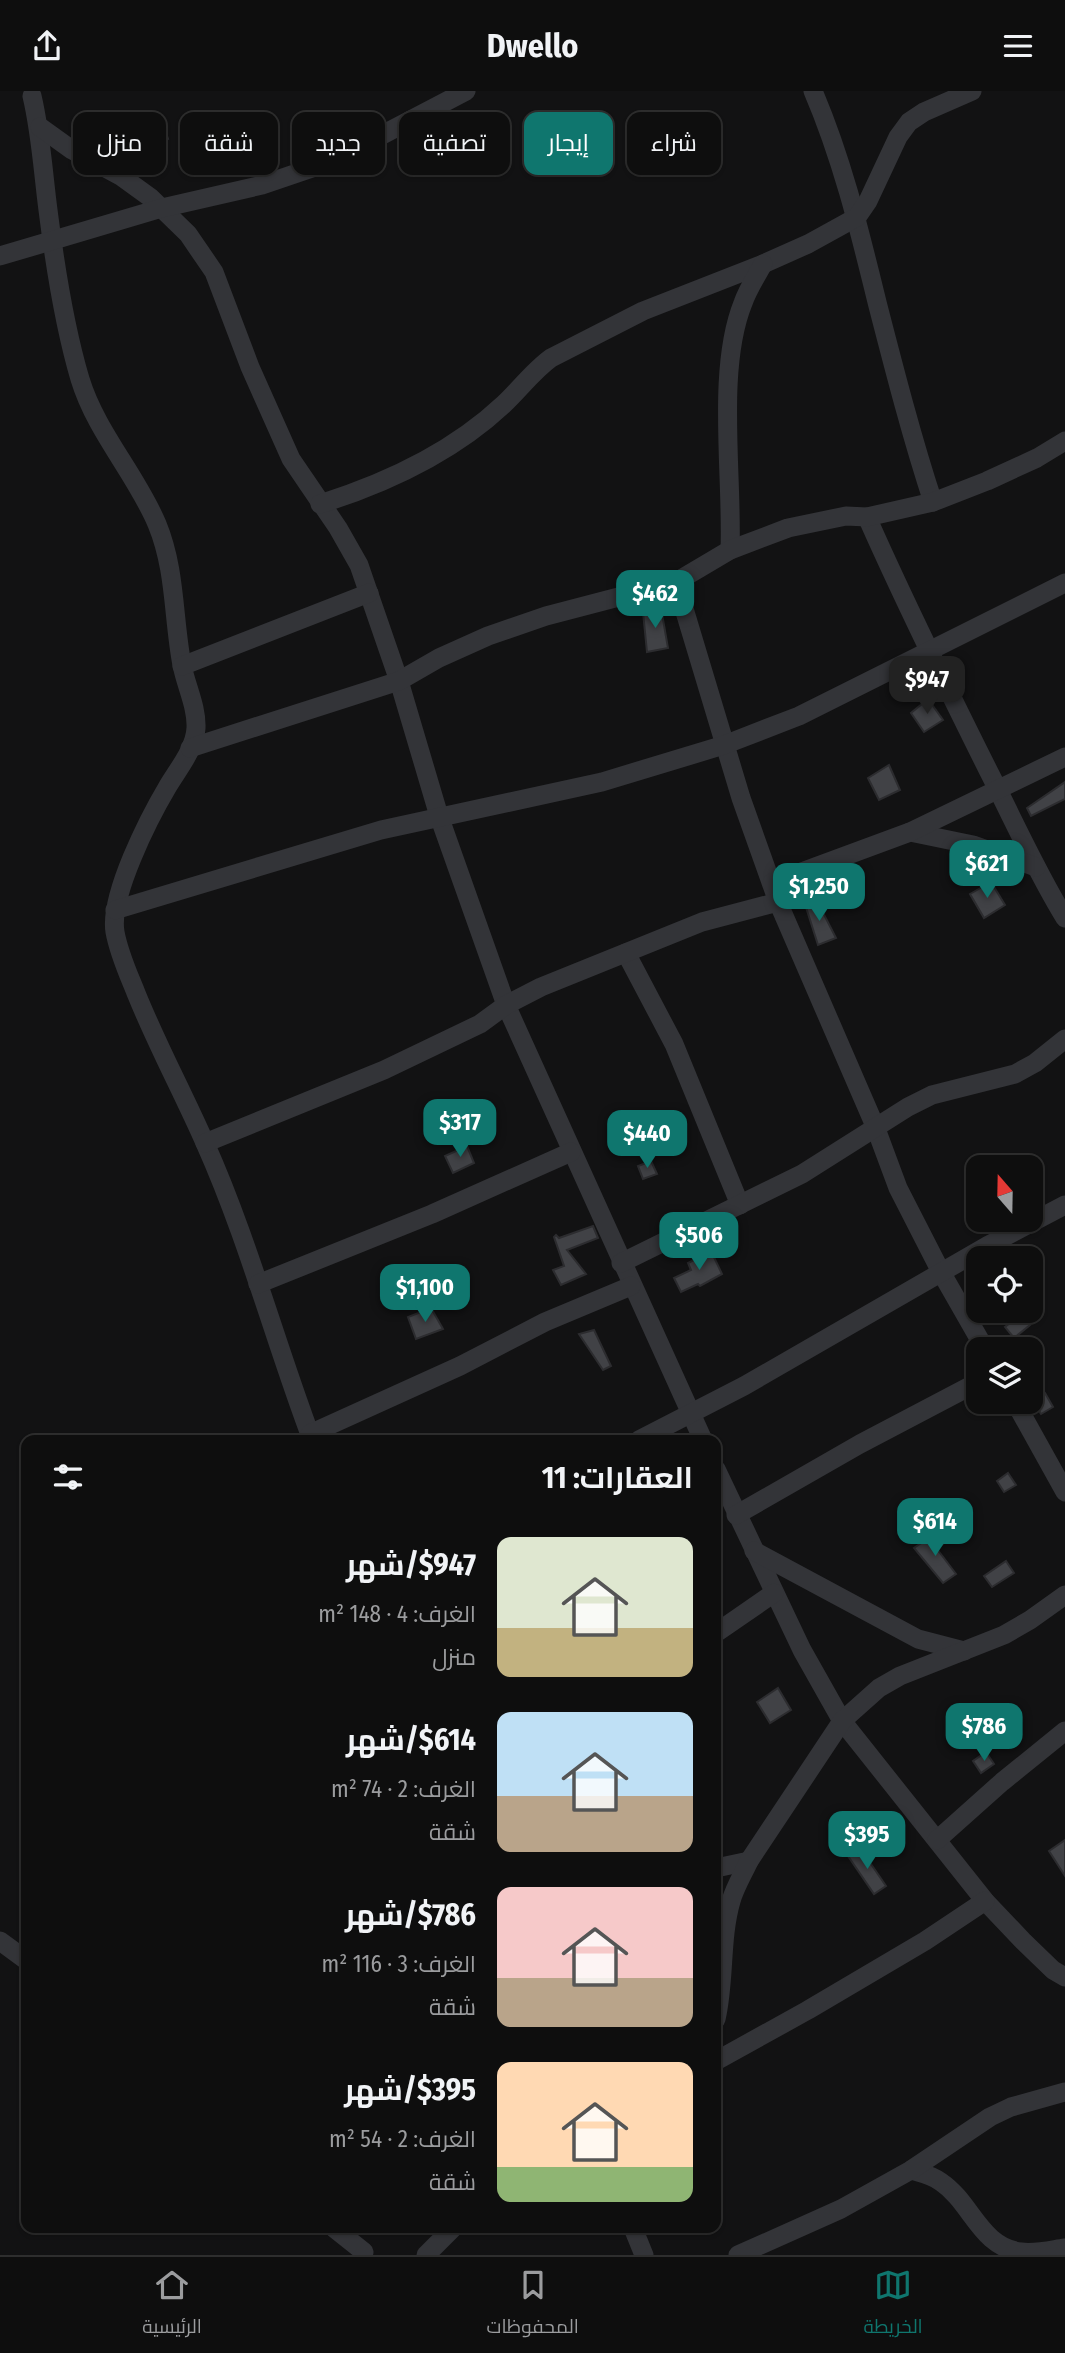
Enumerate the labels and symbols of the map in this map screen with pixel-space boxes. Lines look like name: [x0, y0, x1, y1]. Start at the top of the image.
pin: $462: [614, 571, 696, 630]
pin: $947: [886, 657, 968, 716]
pin: $621: [946, 841, 1028, 900]
pin: $1,250: [762, 863, 876, 923]
pin: $317: [419, 1100, 501, 1159]
pin: $440: [606, 1111, 688, 1170]
north arrow: [966, 1155, 1043, 1232]
pin: $506: [658, 1213, 740, 1272]
pin: $1,100: [368, 1265, 482, 1324]
pin: $614: [894, 1499, 976, 1558]
pin: $786: [943, 1703, 1025, 1763]
pin: $395: [826, 1811, 908, 1871]

